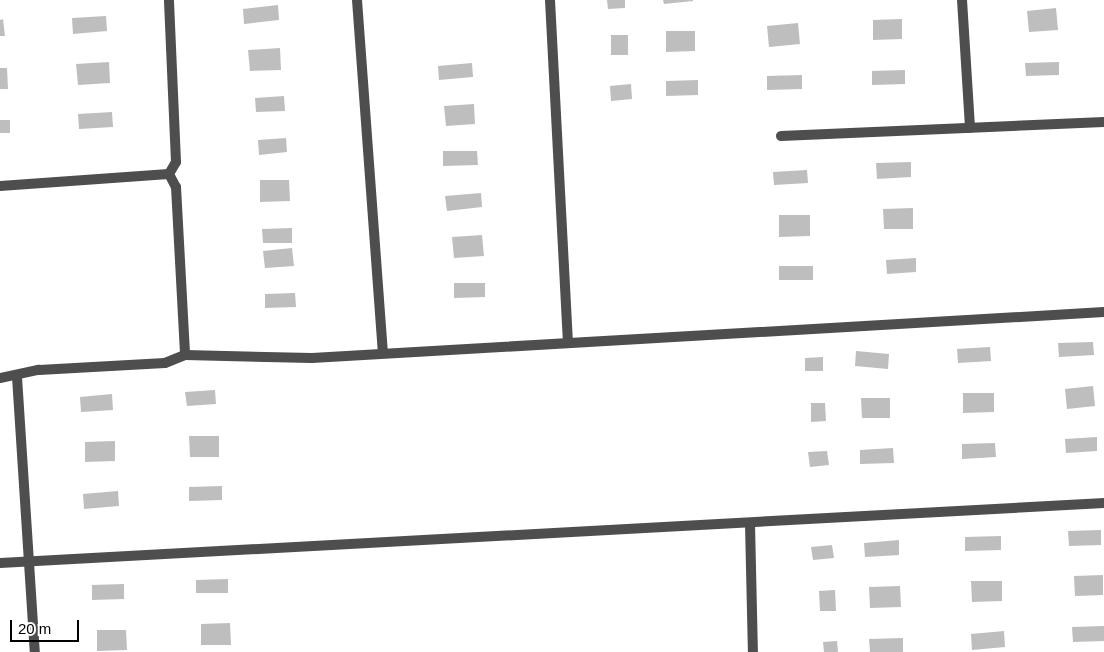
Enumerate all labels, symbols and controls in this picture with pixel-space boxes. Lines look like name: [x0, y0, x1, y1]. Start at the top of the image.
scale bar: [12, 610, 81, 642]
text: 20 m: [18, 620, 51, 637]

